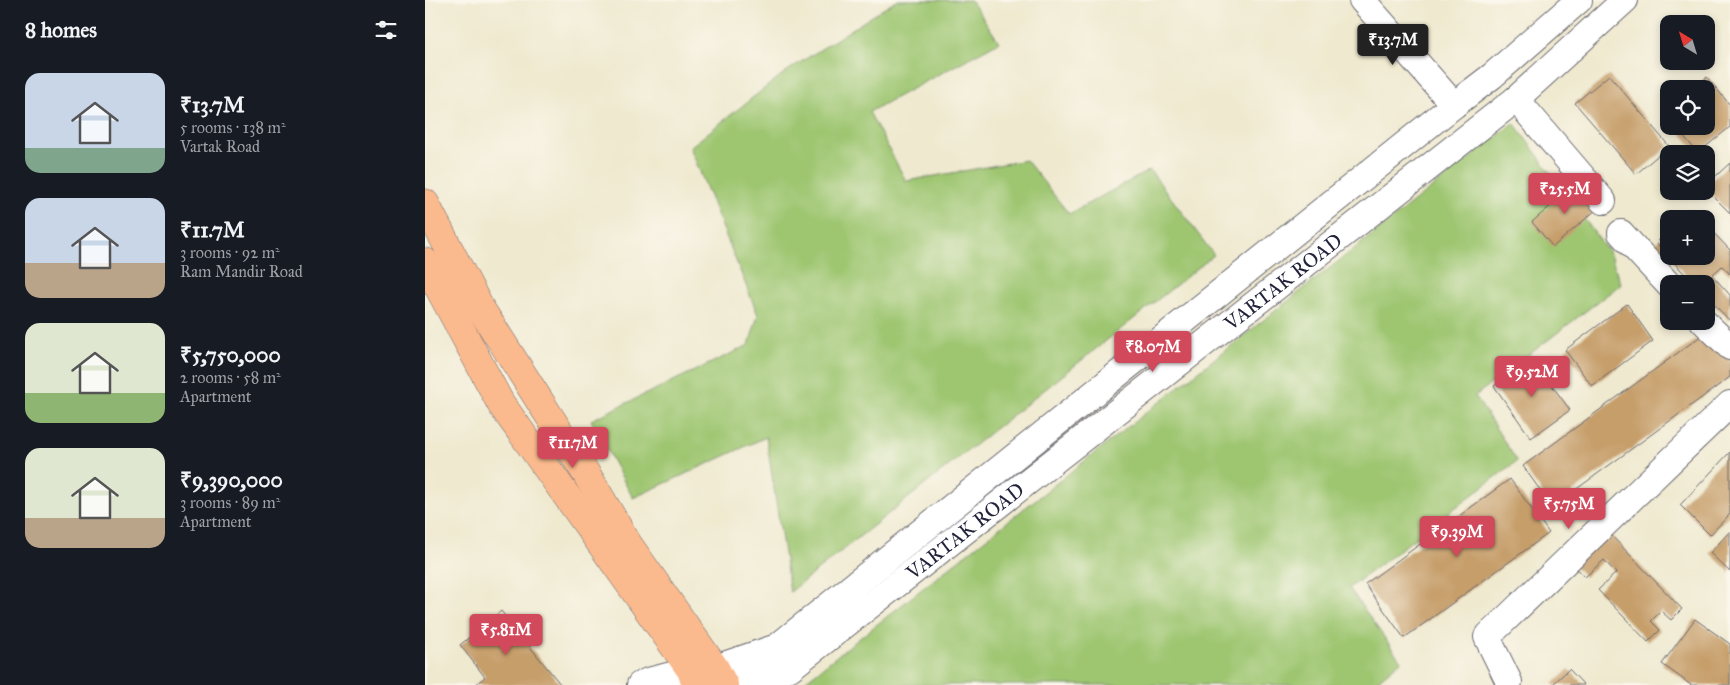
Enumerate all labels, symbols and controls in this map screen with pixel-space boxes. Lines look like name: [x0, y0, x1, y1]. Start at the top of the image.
north arrow: [1660, 15, 1715, 70]
map controls: [1660, 15, 1715, 330]
icon: filters: [372, 16, 400, 44]
text: 8 homes: [25, 17, 97, 43]
pin: ₹13.7M: [1352, 23, 1434, 66]
text: ₹13.7M: [1368, 30, 1418, 49]
button: locate: [1660, 80, 1715, 135]
text: ₹13.7M: [180, 92, 245, 118]
icon: home: [65, 93, 125, 153]
text: 5 rooms · 138 m²: [180, 118, 286, 137]
text: Vartak Road: [180, 137, 260, 156]
button: layers: [1660, 145, 1715, 200]
pin: ₹25.5M: [1524, 172, 1606, 215]
text: ₹25.5M: [1540, 179, 1591, 198]
button: +: [1660, 210, 1715, 265]
text: ₹11.7M: [180, 217, 245, 243]
icon: home: [65, 218, 125, 278]
street label: VARTAK ROAD: [1218, 228, 1347, 336]
text: 3 rooms · 92 m²: [180, 243, 280, 262]
text: Ram Mandir Road: [180, 262, 303, 281]
button: −: [1660, 275, 1715, 330]
pin: ₹8.07M: [1112, 330, 1194, 373]
text: ₹8.07M: [1125, 337, 1181, 356]
text: ₹5,750,000: [180, 342, 281, 368]
icon: home: [65, 343, 125, 403]
pin: ₹9.52M: [1491, 356, 1573, 398]
text: ₹9.52M: [1506, 362, 1558, 381]
text: 2 rooms · 58 m²: [180, 368, 281, 387]
text: Apartment: [180, 387, 252, 406]
pin: ₹11.7M: [532, 426, 614, 469]
text: ₹11.7M: [548, 433, 598, 452]
text: ₹9,390,000: [180, 467, 283, 493]
icon: home: [65, 468, 125, 528]
street label: VARTAK ROAD: [900, 477, 1029, 585]
pin: ₹5.75M: [1528, 488, 1610, 530]
text: 3 rooms · 89 m²: [180, 493, 280, 512]
text: ₹5.75M: [1543, 494, 1595, 513]
text: Apartment: [180, 512, 252, 531]
pin: ₹9.39M: [1416, 516, 1498, 558]
text: ₹9.39M: [1431, 522, 1483, 541]
pin: ₹5.81M: [465, 614, 547, 656]
text: ₹5.81M: [481, 620, 531, 639]

